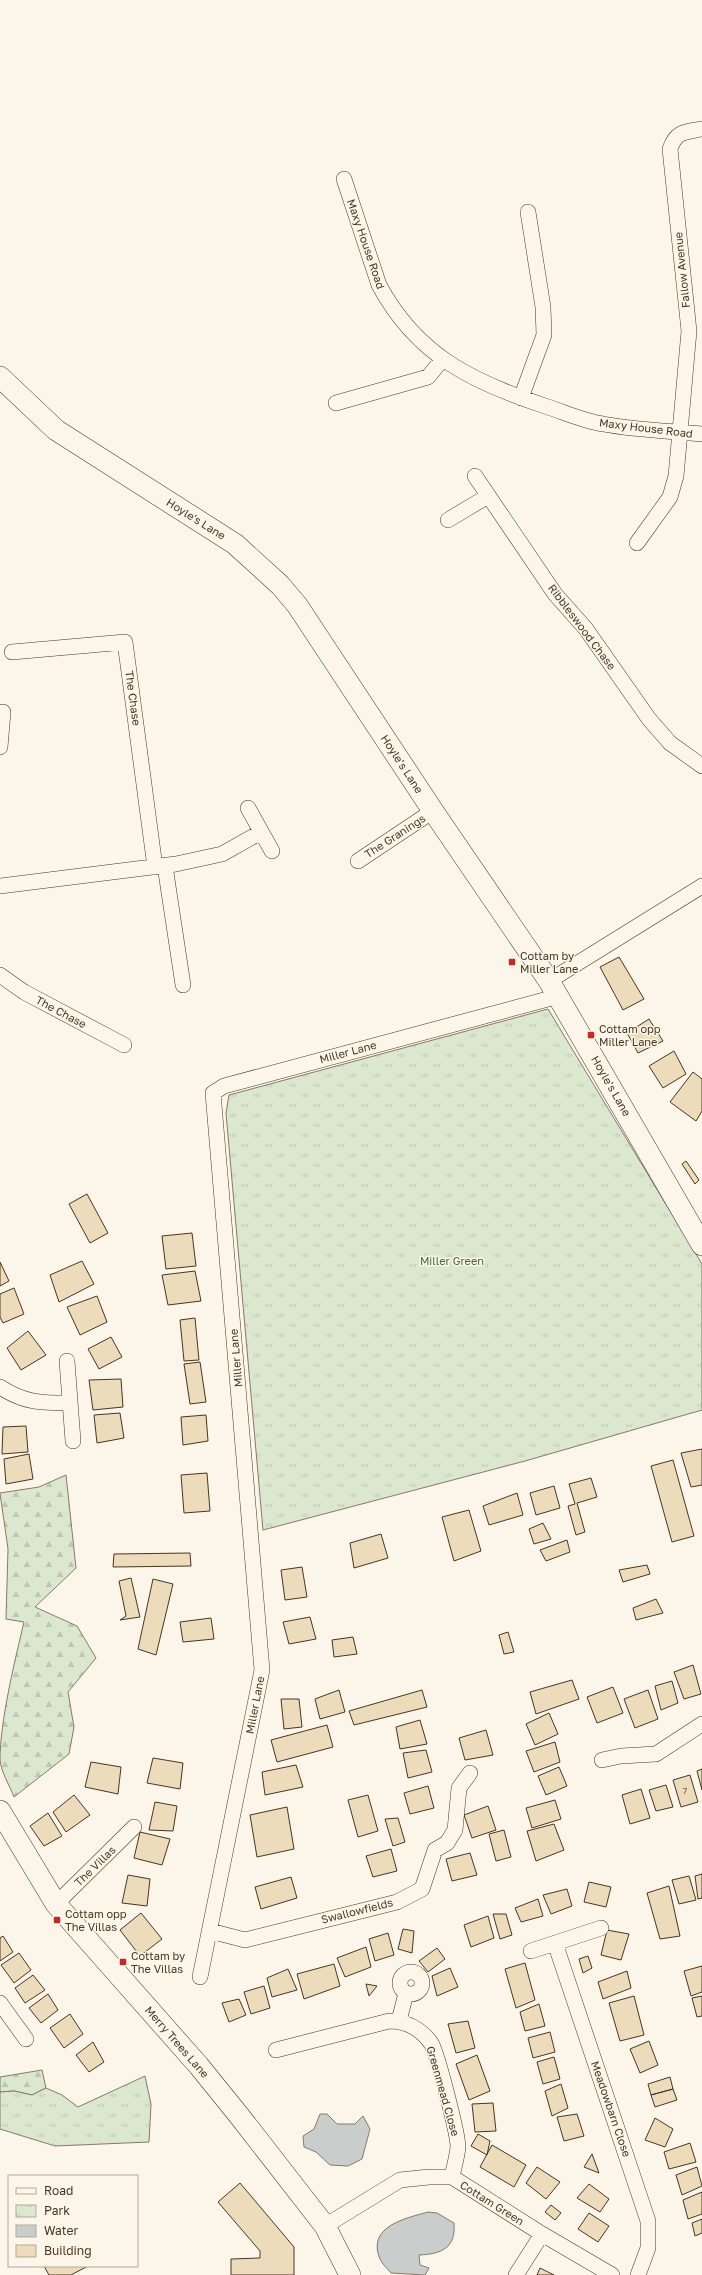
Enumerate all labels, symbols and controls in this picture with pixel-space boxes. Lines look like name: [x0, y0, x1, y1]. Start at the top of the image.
street label: Maxy House Road: [345, 197, 388, 291]
street label: Fallow Avenue: [671, 231, 692, 309]
street label: Maxy House Road: [598, 415, 694, 440]
street label: Hoyle's Lane: [164, 495, 228, 542]
street label: Ribbleswood Chase: [546, 581, 619, 672]
street label: The Chase: [123, 670, 144, 726]
street label: Hoyle's Lane: [379, 732, 426, 796]
street label: The Granings: [362, 811, 428, 860]
place label: Cottam by Miller Lane: [520, 949, 579, 975]
marker: Cottam by Miller Lane: [507, 957, 517, 967]
street label: The Chase: [34, 993, 89, 1030]
place label: Cottam opp Miller Lane: [599, 1022, 661, 1048]
marker: Cottam opp Miller Lane: [586, 1030, 596, 1040]
street label: Miller Lane: [318, 1038, 378, 1065]
street label: Hoyle's Lane: [589, 1053, 634, 1118]
park label: Miller Green: [420, 1254, 484, 1267]
street label: Miller Lane: [226, 1328, 245, 1388]
street label: Miller Lane: [243, 1675, 266, 1735]
house number: 7: [683, 1785, 688, 1796]
street label: The Villas: [71, 1843, 118, 1888]
street label: Swallowfields: [320, 1895, 394, 1926]
place label: Cottam opp The Villas: [65, 1907, 127, 1933]
marker: Cottam opp The Villas: [52, 1915, 62, 1925]
place label: Cottam by The Villas: [131, 1949, 185, 1975]
marker: Cottam by The Villas: [118, 1957, 128, 1967]
street label: Merry Trees Lane: [143, 2003, 212, 2080]
street label: Greenmead Close: [424, 2044, 463, 2137]
street label: Meadowbarn Close: [589, 2059, 634, 2159]
legend: [8, 2175, 138, 2267]
street label: Cottam Green: [458, 2178, 527, 2227]
text: Road: [44, 2183, 73, 2198]
text: Park: [44, 2203, 70, 2218]
text: Water: [44, 2223, 78, 2238]
text: Building: [44, 2243, 92, 2258]

